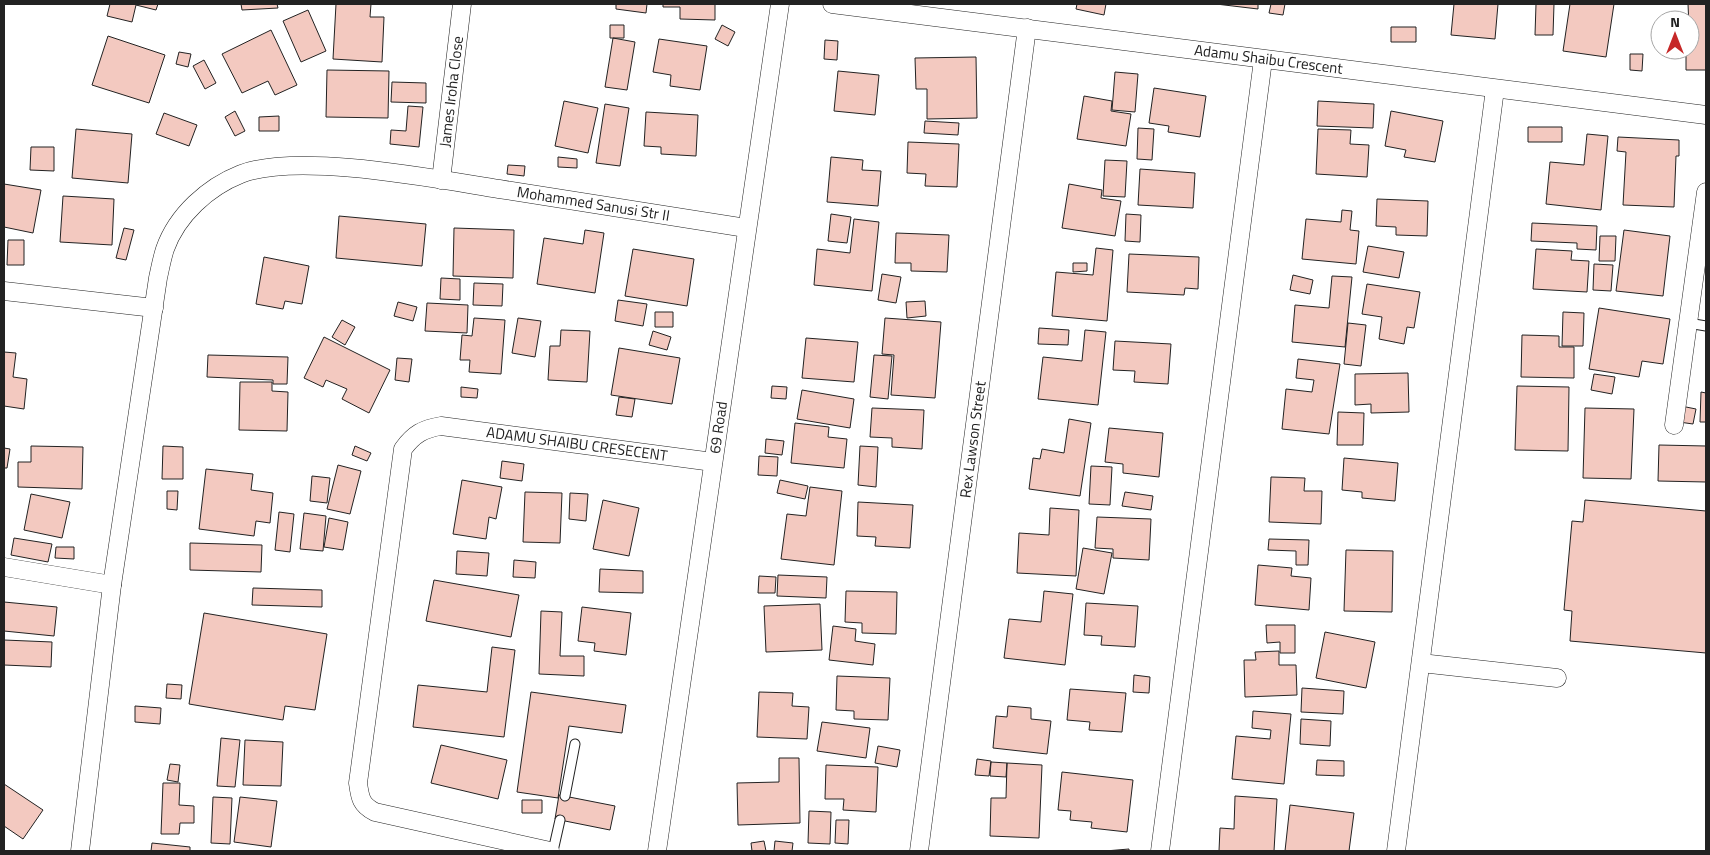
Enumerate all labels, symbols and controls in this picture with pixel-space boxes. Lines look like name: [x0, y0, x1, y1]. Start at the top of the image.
north arrow: [1650, 10, 1700, 60]
text: N: [1670, 11, 1680, 32]
street label: James Iroha Close: [433, 35, 469, 149]
street label: Adamu Shaibu Crescent: [1193, 38, 1345, 80]
street label: Mohammed Sanusi Str II: [515, 180, 672, 227]
street label: Rex Lawson Street: [953, 379, 992, 499]
street label: 69 Road: [703, 400, 733, 455]
street label: ADAMU SHAIBU CRESECENT: [485, 420, 669, 467]

